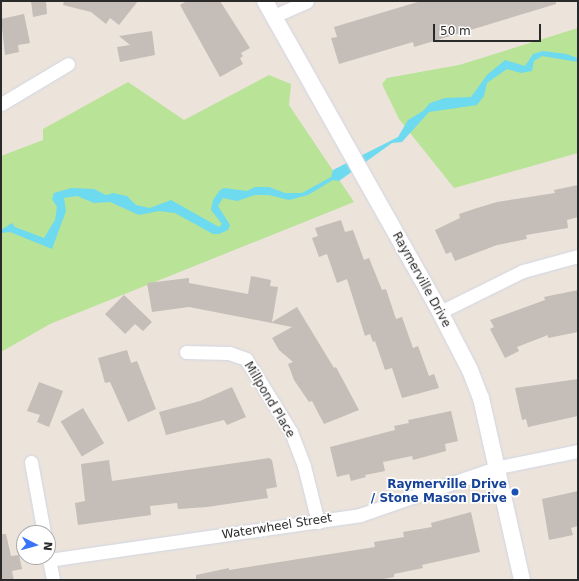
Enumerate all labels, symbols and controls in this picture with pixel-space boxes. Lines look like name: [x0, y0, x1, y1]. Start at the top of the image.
scale bar: [435, 16, 543, 42]
text: 50 m: [440, 24, 471, 38]
street label: Raymerville Drive: [389, 230, 453, 330]
street label: Millpond Place: [241, 359, 297, 441]
place label: Raymerville Drive / Stone Mason Drive: [371, 478, 507, 506]
marker: Raymerville Drive / Stone Mason Drive: [510, 487, 520, 497]
street label: Waterwheel Street: [221, 511, 333, 543]
north arrow: [16, 525, 56, 565]
text: N: [40, 541, 54, 551]

